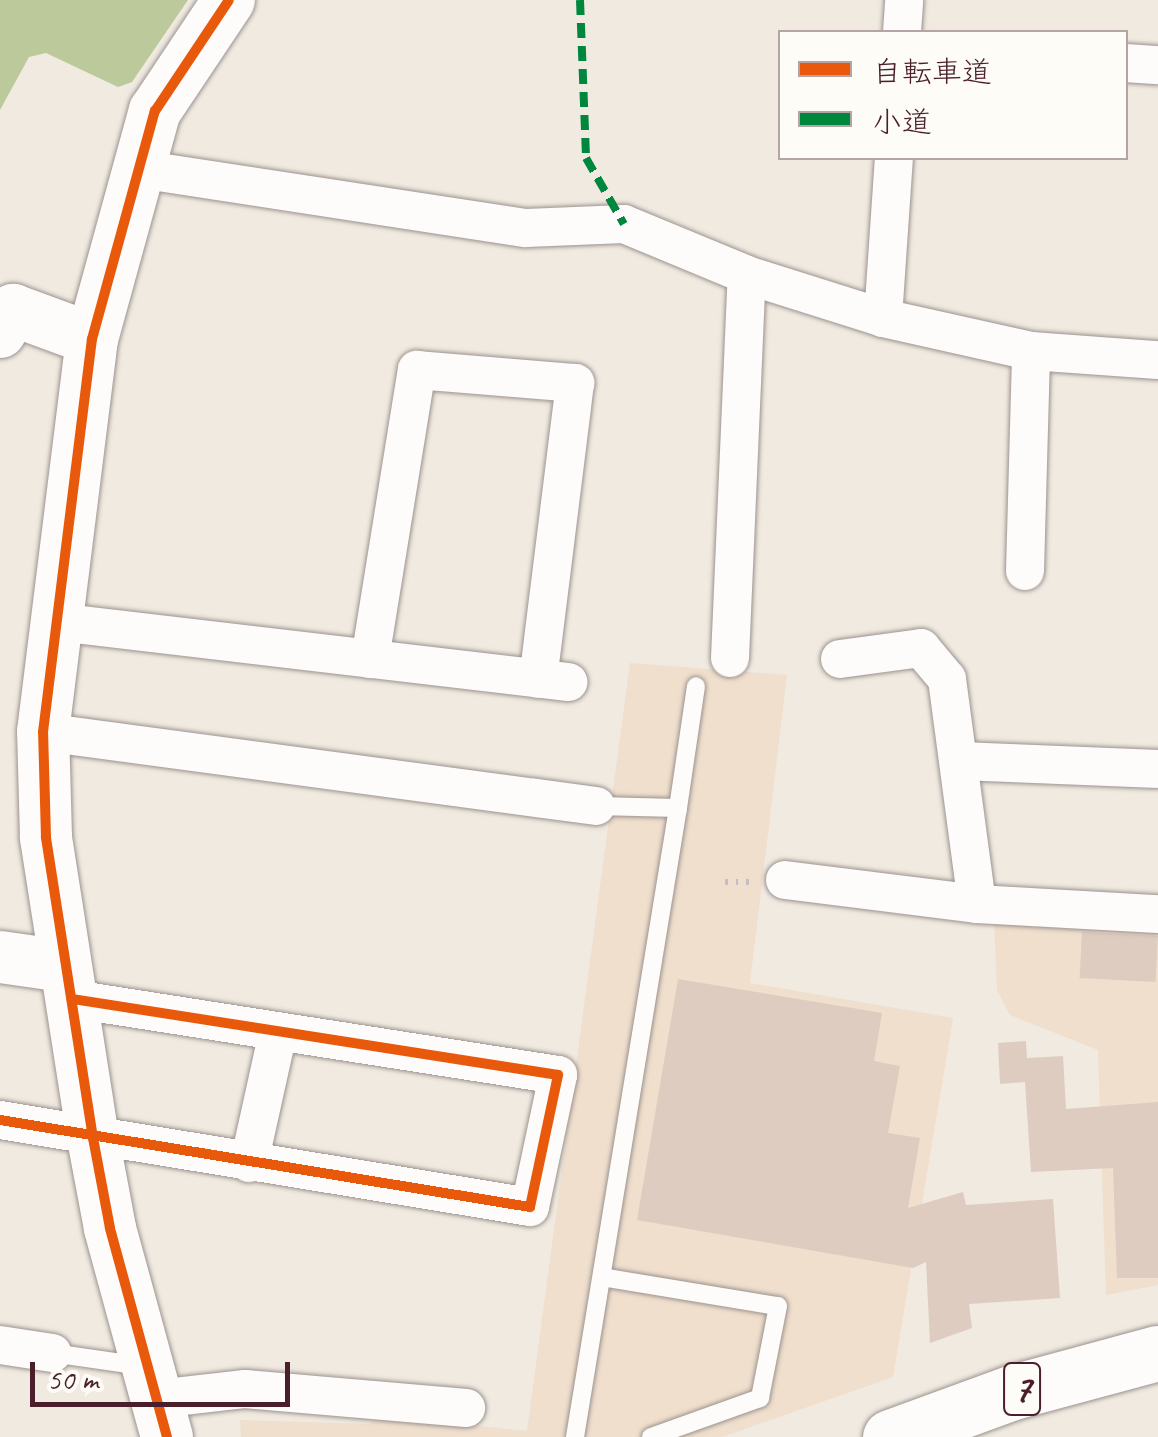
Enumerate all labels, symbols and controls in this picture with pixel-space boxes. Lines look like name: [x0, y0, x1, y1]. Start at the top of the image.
legend: [778, 30, 1128, 160]
text: 自転車道: [872, 53, 992, 91]
text: 小道: [872, 103, 932, 141]
scale bar: [35, 1342, 295, 1404]
road number: 7: [1002, 1354, 1042, 1424]
text: 50 m: [47, 1360, 98, 1398]

